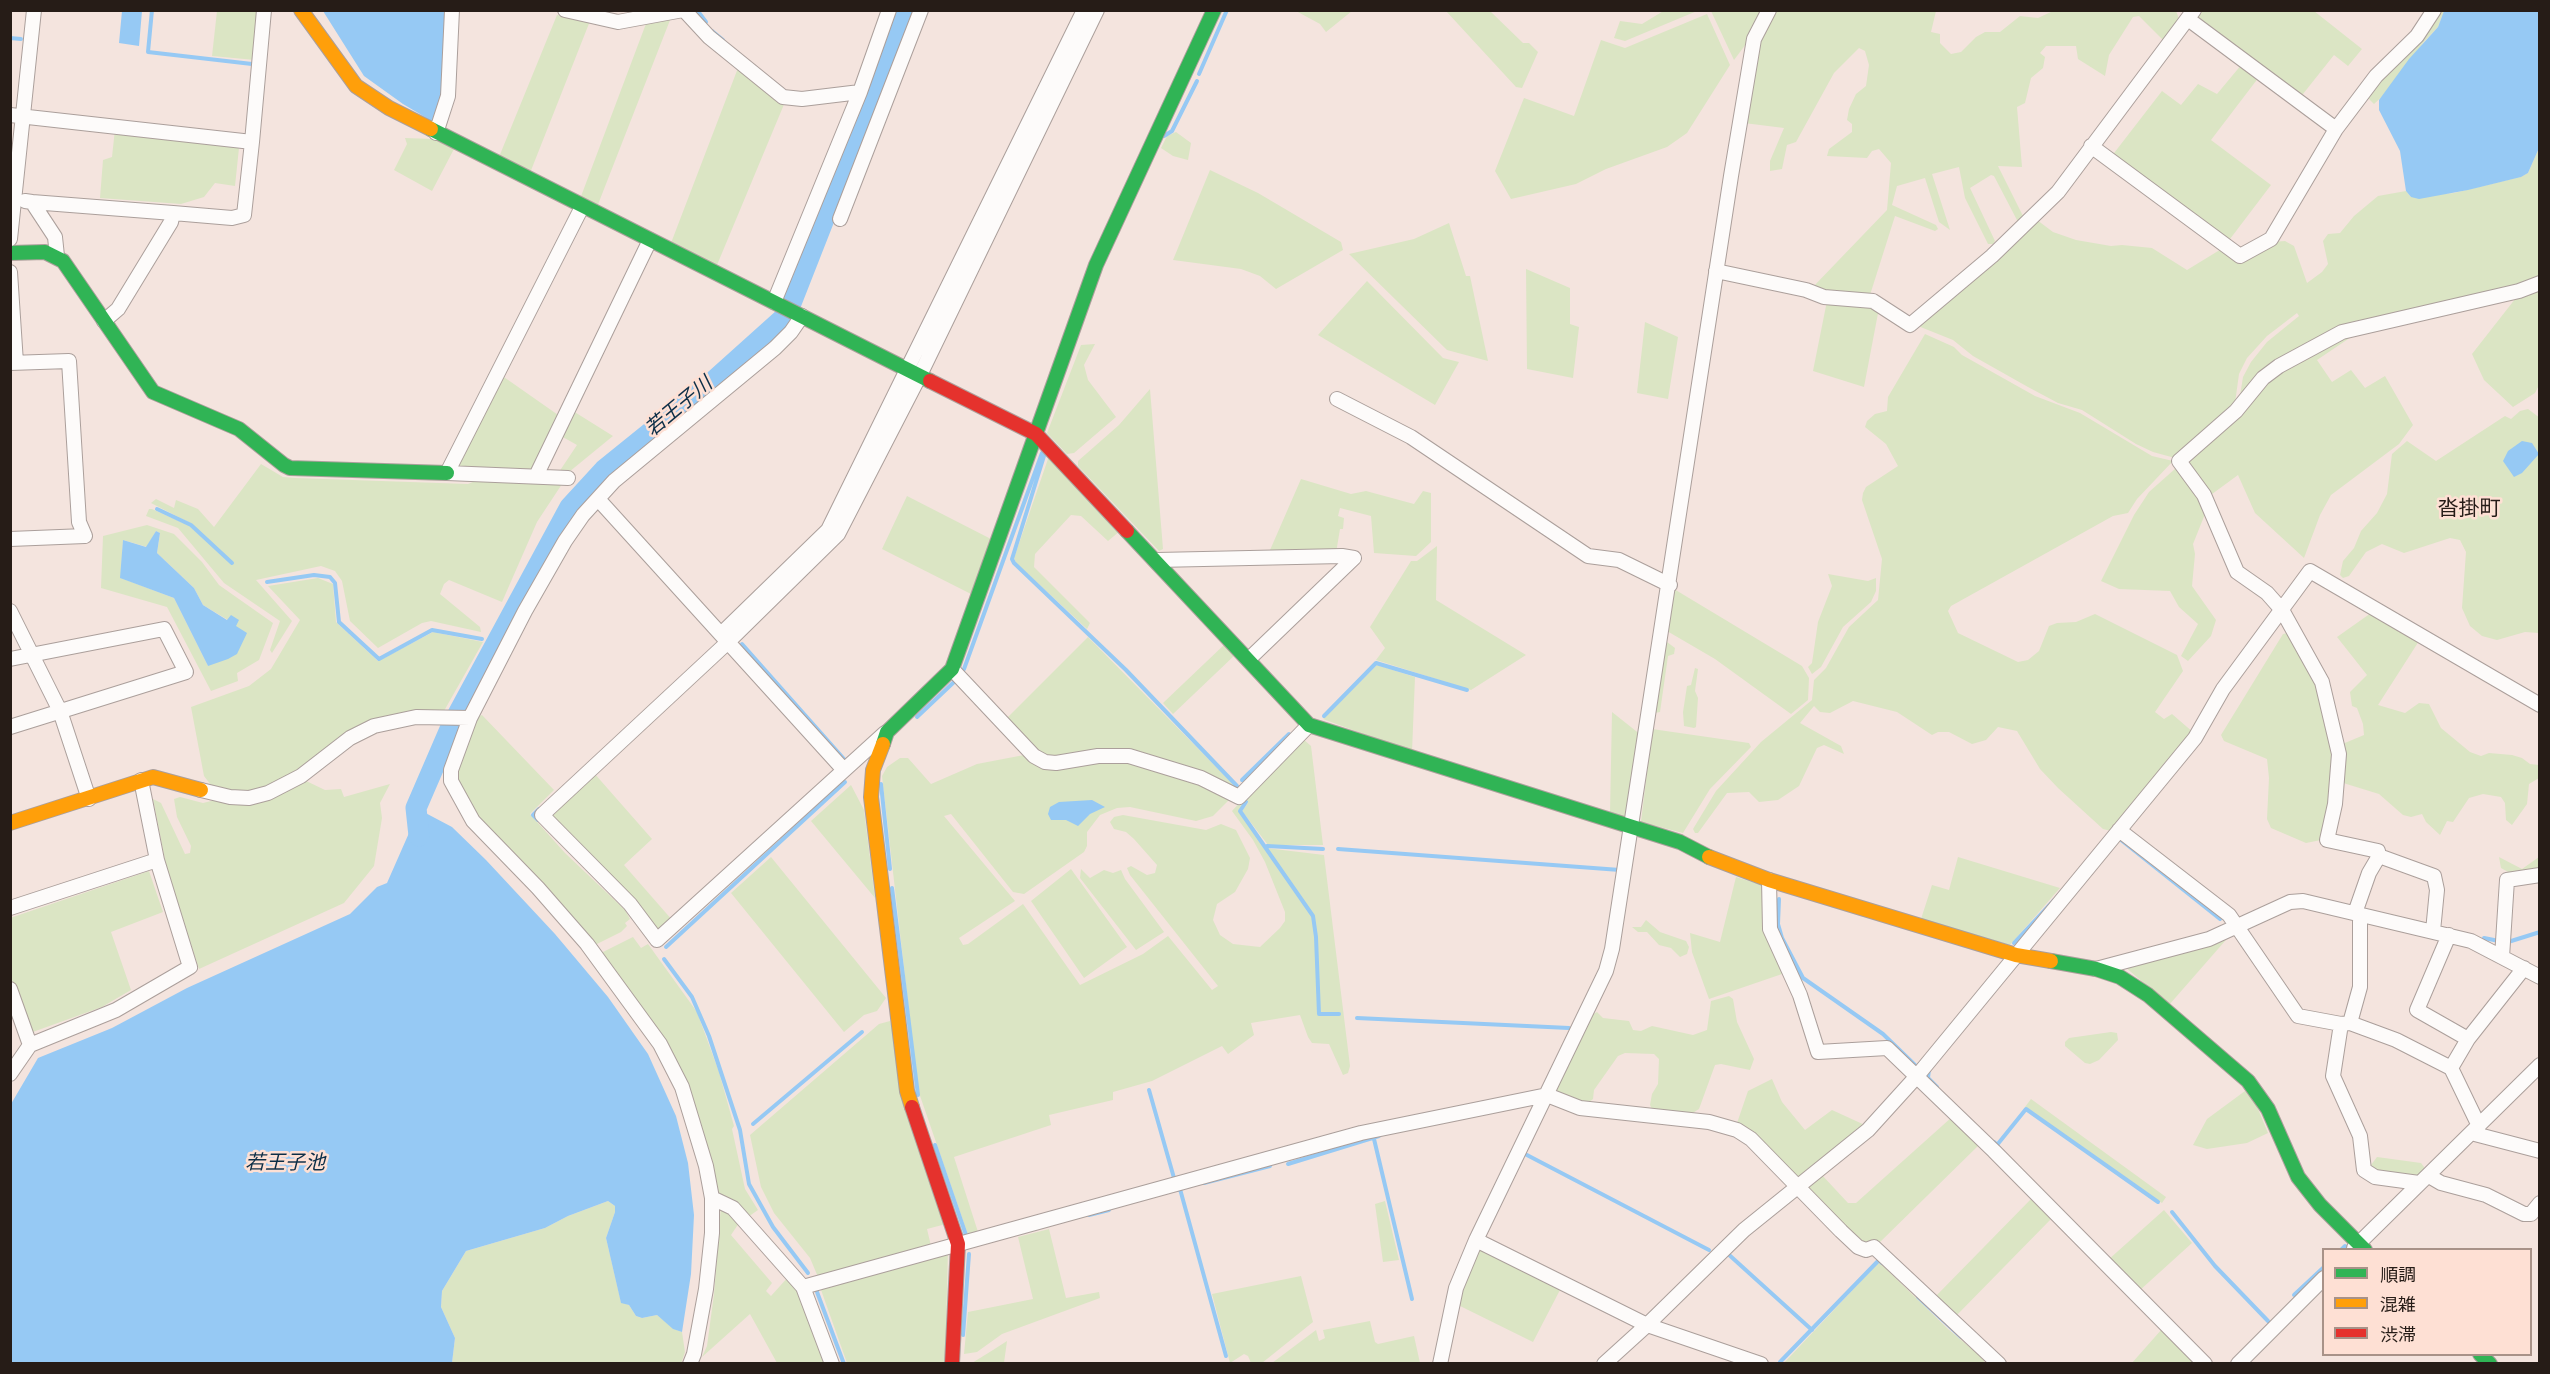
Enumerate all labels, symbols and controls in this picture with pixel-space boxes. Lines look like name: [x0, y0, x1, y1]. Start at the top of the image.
water label: 若王子川: [641, 372, 717, 442]
district label: 沓掛町: [2438, 496, 2500, 522]
water label: 若王子池: [245, 1151, 325, 1175]
legend: [2322, 1248, 2532, 1356]
text: 順調: [2380, 1263, 2416, 1286]
text: 混雑: [2380, 1293, 2416, 1316]
text: 渋滞: [2380, 1323, 2416, 1346]

